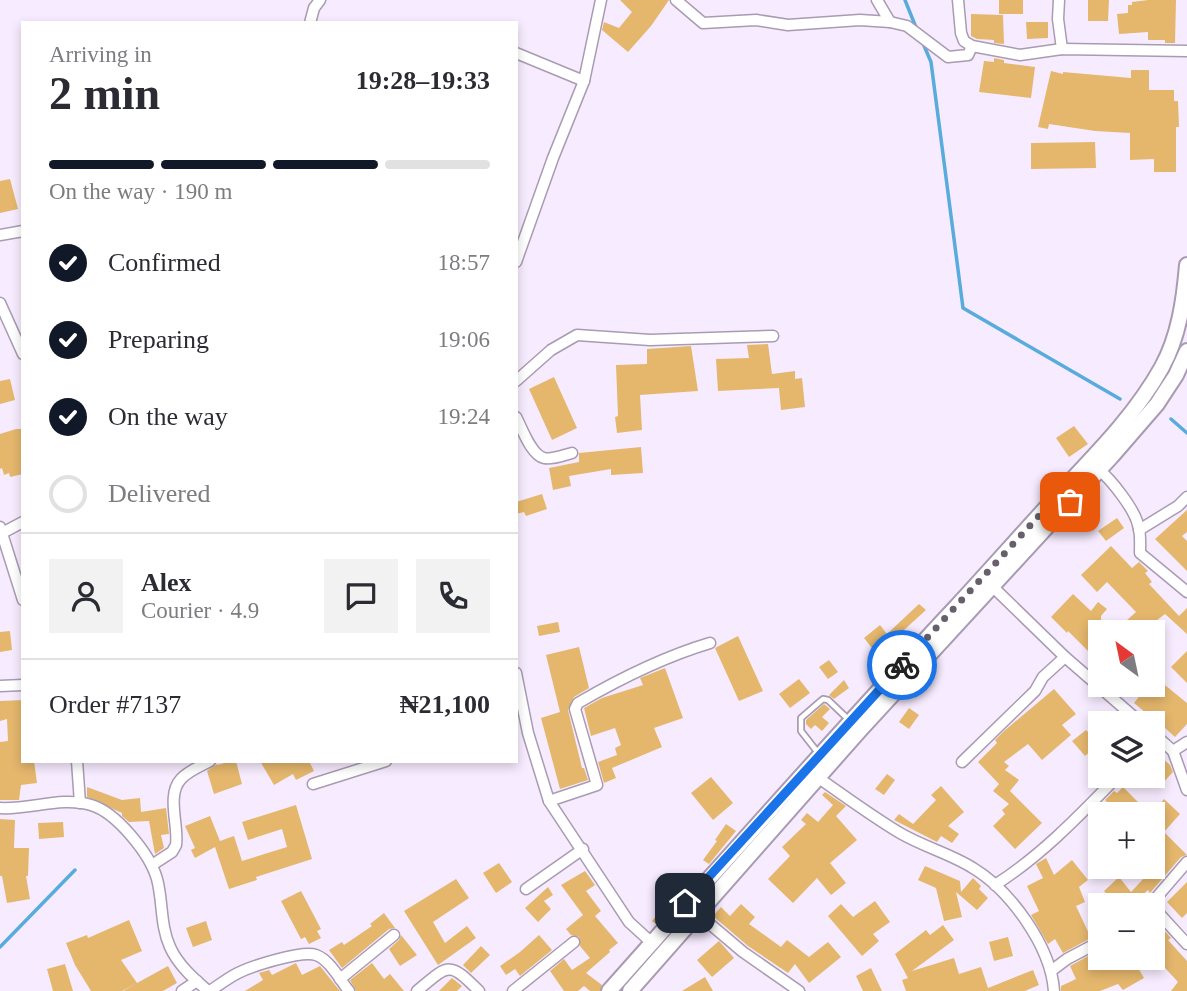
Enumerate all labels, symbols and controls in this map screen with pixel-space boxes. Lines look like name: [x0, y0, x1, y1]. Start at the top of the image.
text: Arriving in: [49, 42, 152, 67]
text: 19:28–19:33: [356, 66, 490, 95]
text: 2 min: [49, 68, 160, 119]
text: On the way · 190 m: [49, 179, 232, 204]
icon: check: [49, 244, 87, 282]
text: Confirmed: [108, 248, 221, 277]
text: 18:57: [438, 250, 490, 275]
icon: check: [49, 321, 87, 359]
text: Preparing: [108, 325, 209, 354]
text: 19:06: [438, 327, 490, 352]
icon: check: [49, 398, 87, 436]
text: On the way: [108, 402, 228, 431]
text: 19:24: [438, 404, 490, 429]
pin: [1040, 472, 1100, 532]
text: Delivered: [108, 479, 211, 508]
icon: bag: [1051, 483, 1089, 521]
button: person: [49, 559, 123, 633]
button: chat: [324, 559, 398, 633]
button: phone: [416, 559, 490, 633]
text: Alex: [141, 568, 192, 597]
text: Courier · 4.9: [141, 598, 259, 623]
north arrow: [1088, 620, 1166, 696]
map controls: [1088, 620, 1165, 970]
courier: [867, 630, 937, 700]
icon: bike: [883, 646, 921, 684]
text: Order #7137: [49, 690, 181, 719]
text: ₦21,100: [400, 690, 490, 719]
button: layers: [1088, 711, 1165, 788]
button: +: [1088, 802, 1165, 879]
pin: [655, 873, 715, 933]
icon: home: [666, 884, 704, 922]
button: −: [1088, 893, 1165, 970]

